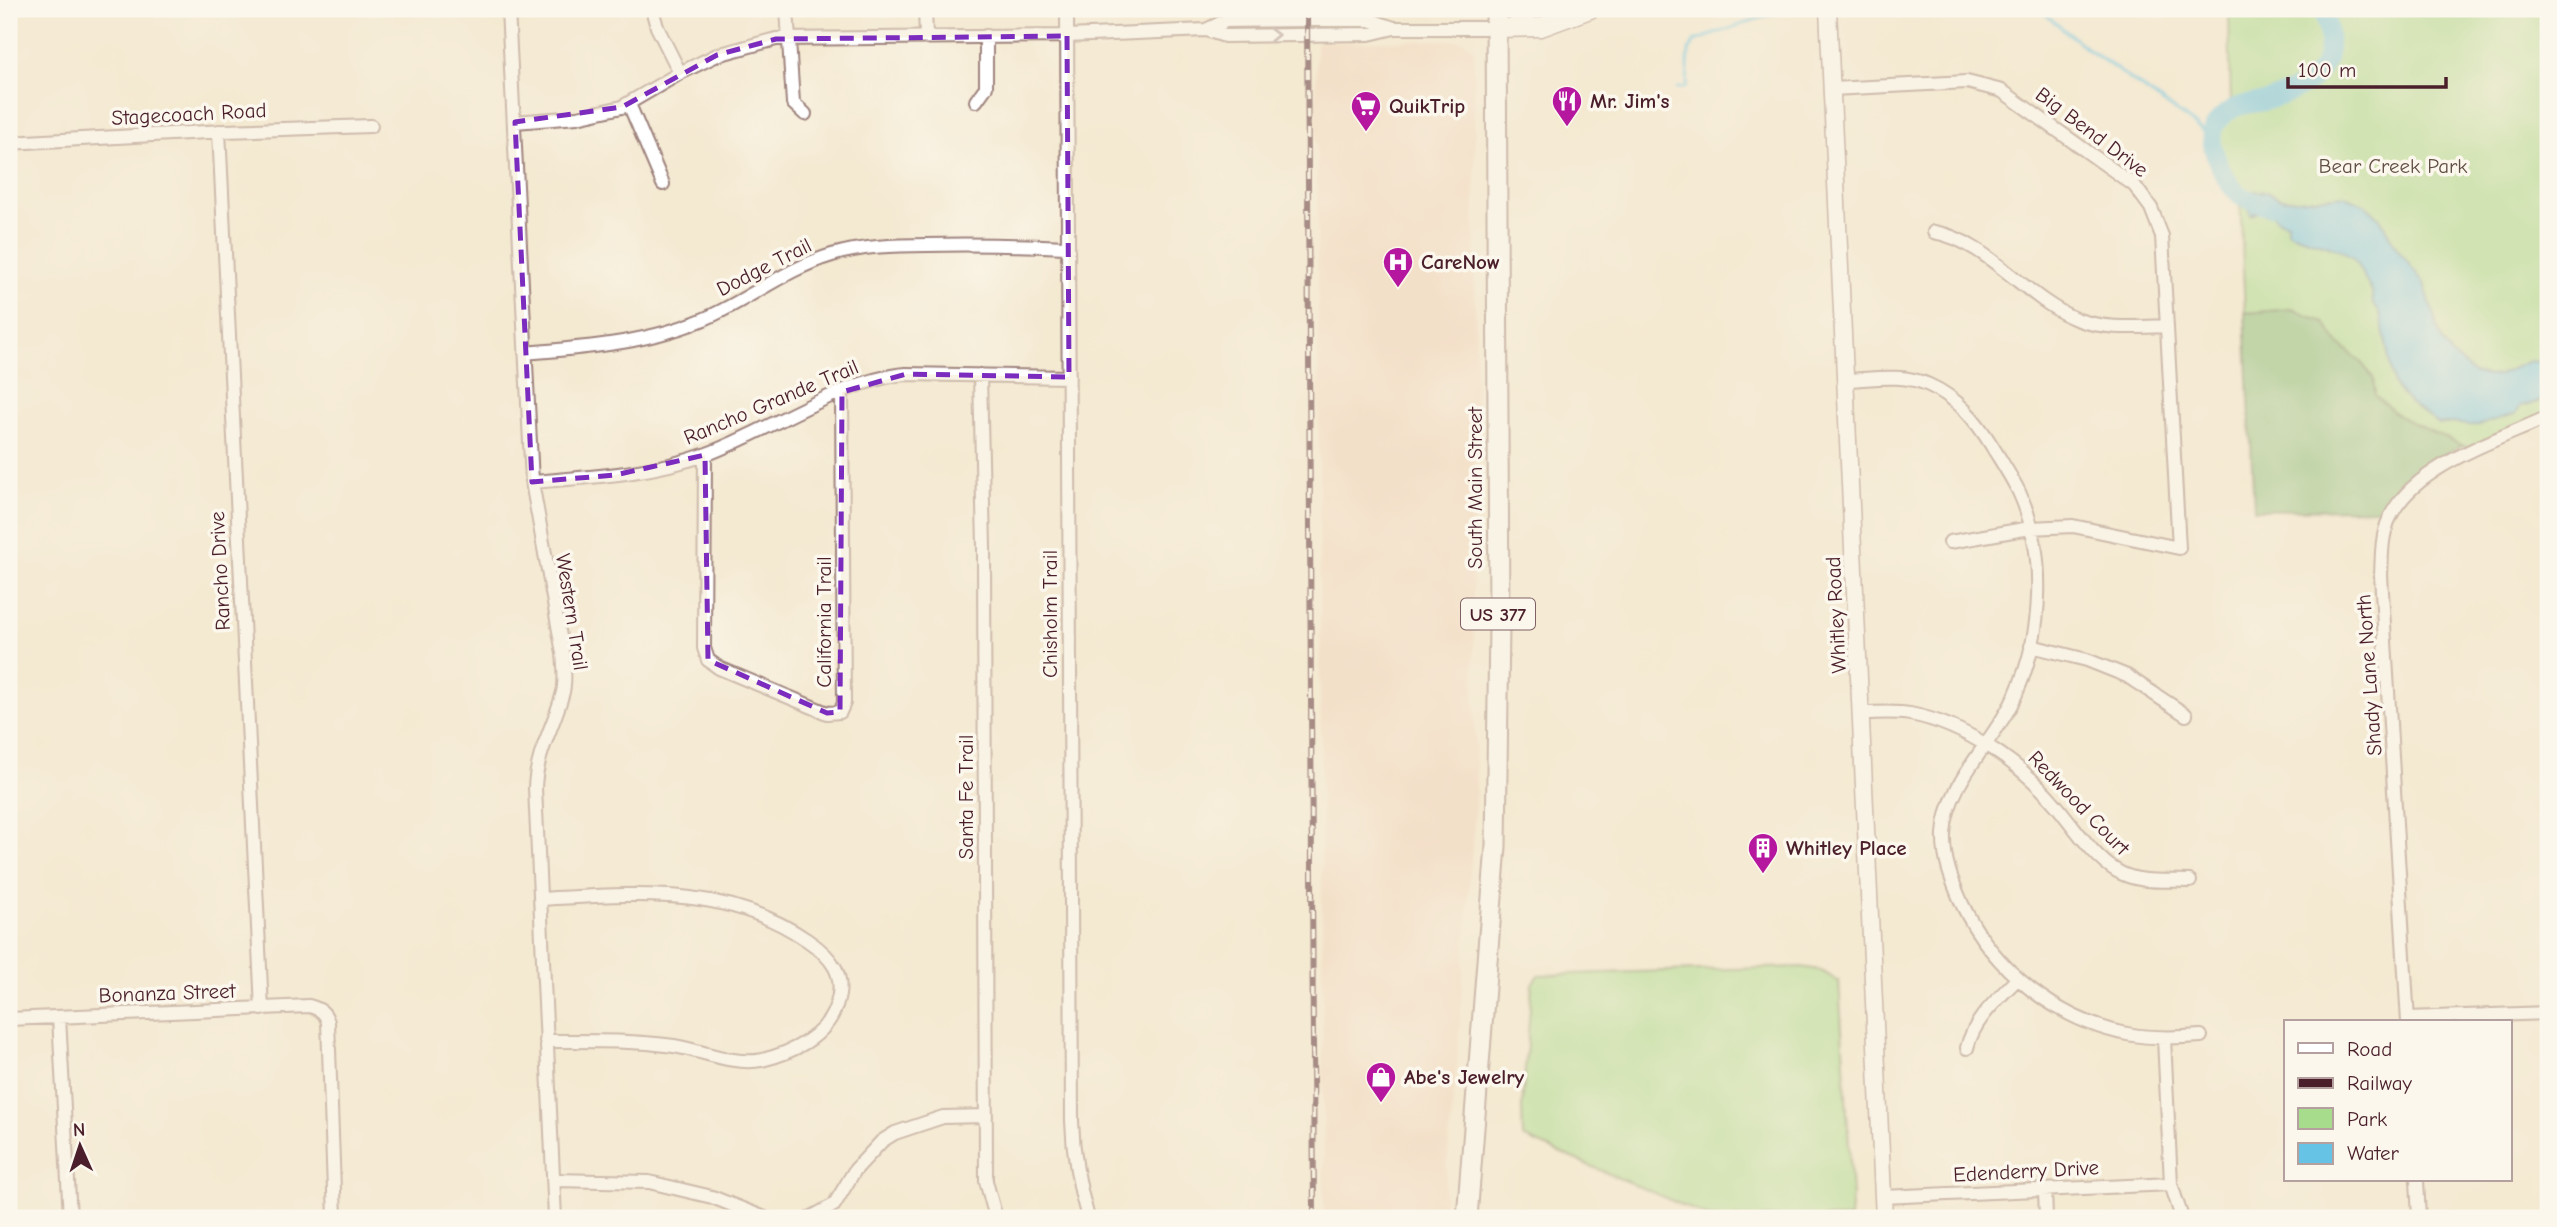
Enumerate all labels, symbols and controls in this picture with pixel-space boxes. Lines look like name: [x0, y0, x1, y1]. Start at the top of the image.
one-way arrow: [1268, 28, 1279, 43]
scale bar: [2288, 46, 2445, 90]
text: 100 m: [2298, 58, 2356, 82]
street label: Big Bend Drive: [2031, 82, 2153, 182]
restaurant icon: Mr. Jim's: [1550, 84, 1584, 128]
supermarket icon: QuikTrip: [1349, 89, 1383, 133]
place label: Mr. Jim's: [1590, 89, 1670, 113]
place label: QuikTrip: [1389, 94, 1465, 118]
street label: Stagecoach Road: [111, 98, 267, 130]
park label: Bear Creek Park: [2319, 154, 2468, 178]
street label: Dodge Trail: [713, 233, 815, 301]
hospital icon: CareNow: [1381, 245, 1415, 289]
place label: CareNow: [1421, 250, 1500, 274]
street label: Rancho Grande Trail: [680, 354, 862, 450]
street label: South Main Street: [1463, 406, 1487, 569]
street label: Rancho Drive: [205, 511, 235, 631]
street label: Chisholm Trail: [1038, 550, 1062, 678]
street label: Western Trail: [551, 552, 593, 672]
street label: California Trail: [812, 556, 836, 688]
street label: Whitley Road: [1821, 556, 1851, 674]
street label: Shady Lane North: [2351, 593, 2387, 757]
road number: US 377: [1461, 598, 1535, 629]
street label: Santa Fe Trail: [954, 735, 978, 859]
street label: Redwood Court: [2023, 746, 2135, 861]
building icon: Whitley Place: [1746, 831, 1780, 875]
place label: Whitley Place: [1786, 836, 1907, 860]
street label: Bonanza Street: [98, 979, 237, 1007]
legend: [2284, 1020, 2512, 1182]
text: Road: [2347, 1037, 2392, 1061]
shop icon: Abe's Jewelry: [1364, 1060, 1398, 1104]
place label: Abe's Jewelry: [1404, 1065, 1525, 1089]
text: Railway: [2347, 1071, 2412, 1095]
text: Park: [2347, 1107, 2387, 1131]
north arrow: [46, 1112, 116, 1182]
text: N: [72, 1119, 86, 1141]
text: Water: [2347, 1141, 2400, 1165]
street label: Edenderry Drive: [1953, 1155, 2099, 1187]

